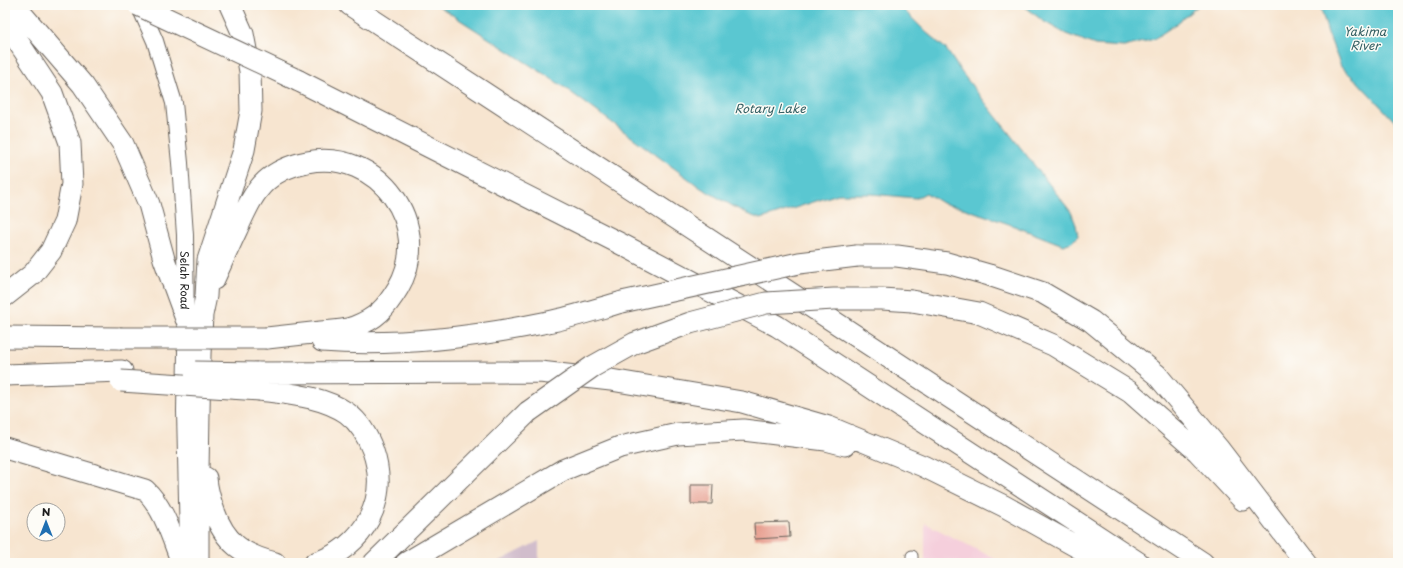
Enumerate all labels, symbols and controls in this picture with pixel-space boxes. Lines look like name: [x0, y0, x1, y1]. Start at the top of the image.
water label: Yakima River: [1344, 22, 1387, 54]
water label: Rotary Lake: [734, 99, 806, 117]
street label: Selah Road: [177, 251, 194, 310]
north arrow: [26, 502, 66, 542]
text: N: [42, 503, 51, 520]

